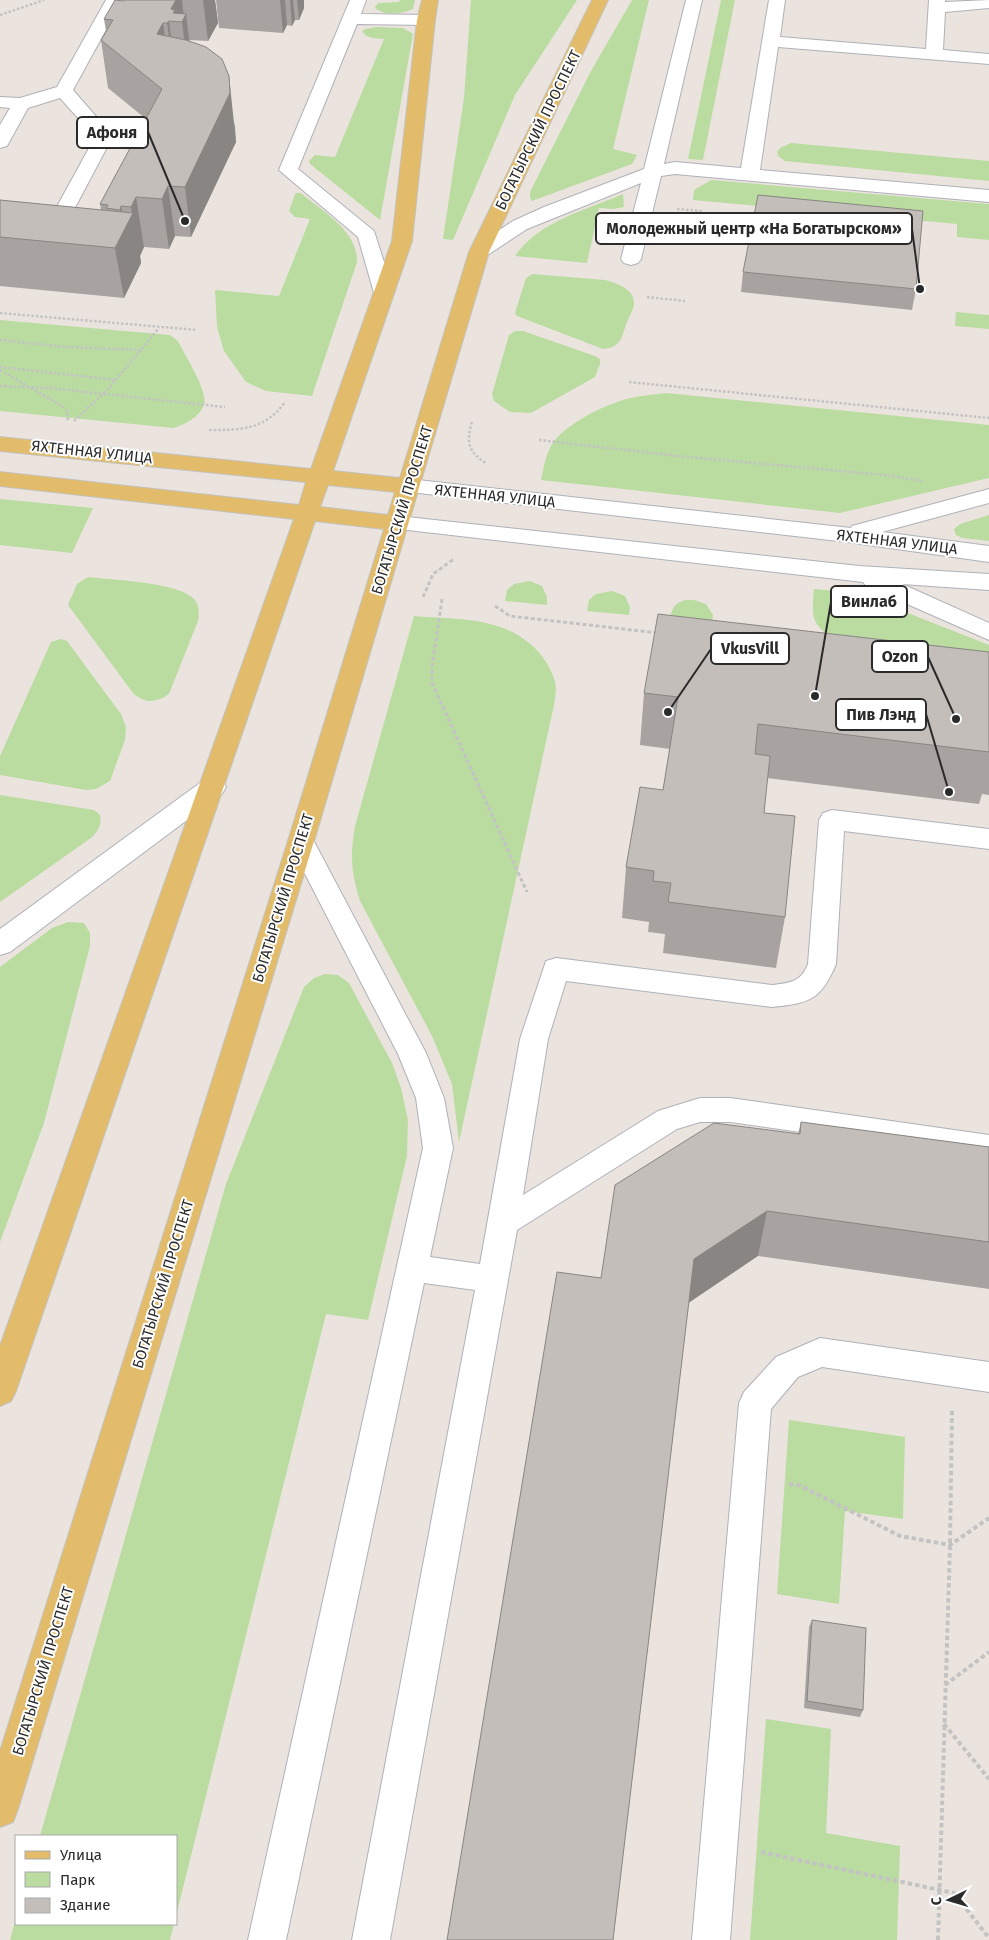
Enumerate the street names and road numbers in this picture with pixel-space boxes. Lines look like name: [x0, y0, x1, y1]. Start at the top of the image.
street label: БОГАТЫРСКИЙ ПРОСПЕКТ: [491, 47, 585, 213]
street label: БОГАТЫРСКИЙ ПРОСПЕКТ: [368, 423, 436, 597]
street label: ЯХТЕННАЯ УЛИЦА: [31, 437, 154, 467]
street label: ЯХТЕННАЯ УЛИЦА: [434, 481, 557, 511]
street label: ЯХТЕННАЯ УЛИЦА: [836, 526, 959, 558]
street label: БОГАТЫРСКИЙ ПРОСПЕКТ: [249, 811, 317, 985]
street label: БОГАТЫРСКИЙ ПРОСПЕКТ: [129, 1197, 197, 1371]
street label: БОГАТЫРСКИЙ ПРОСПЕКТ: [9, 1584, 77, 1758]

